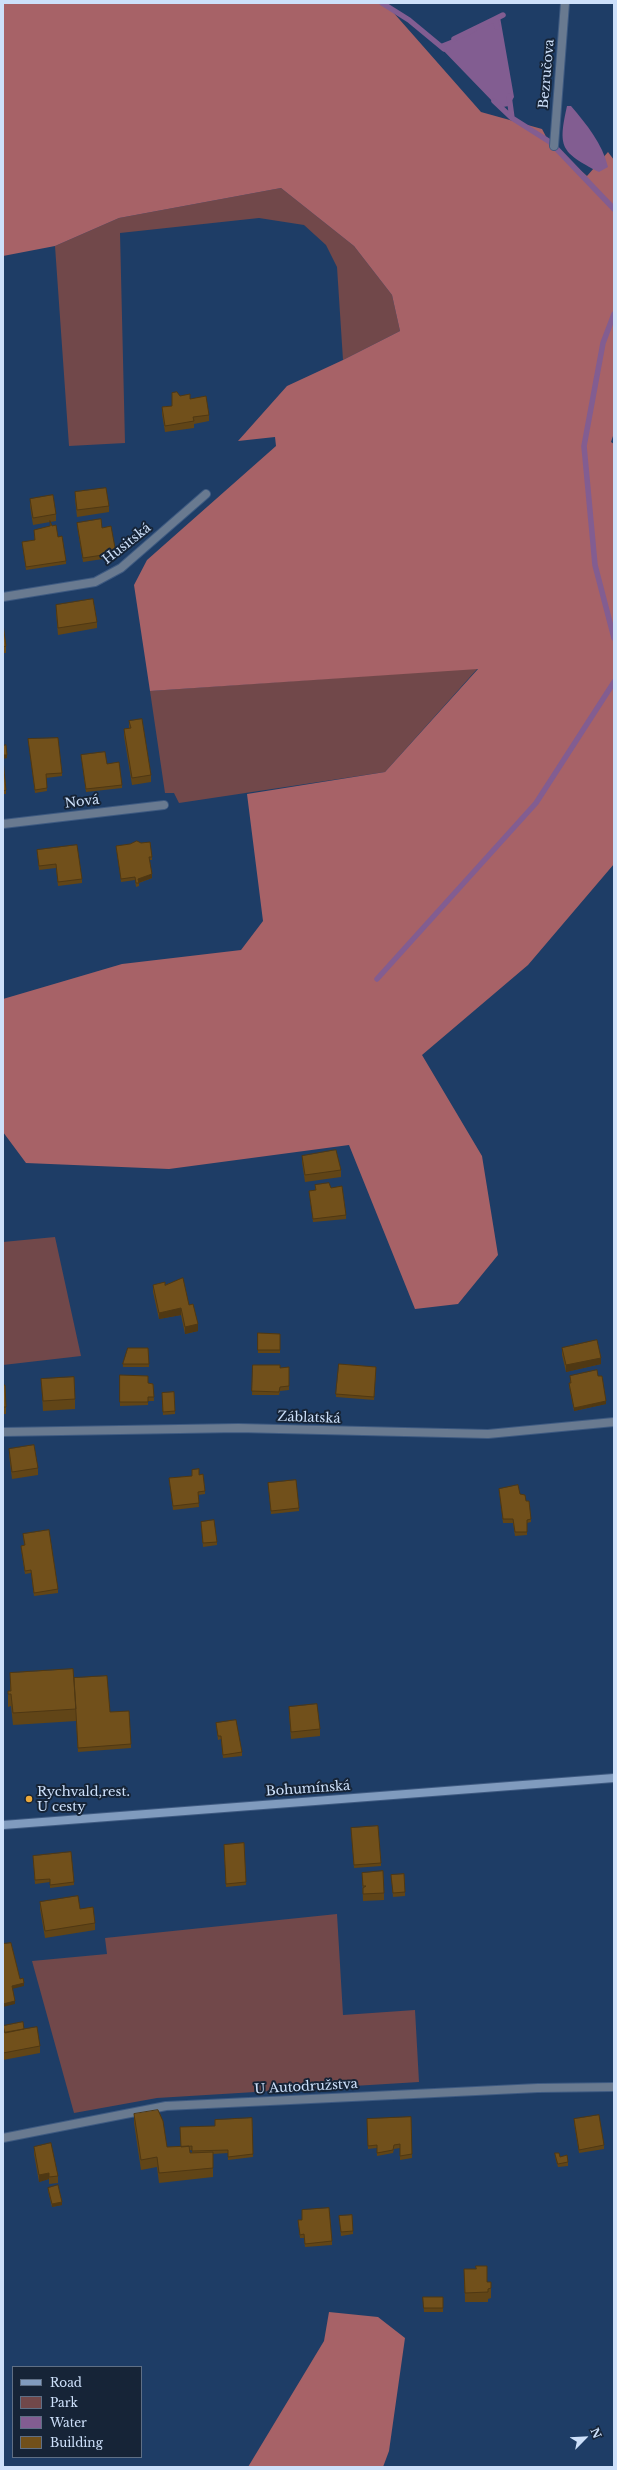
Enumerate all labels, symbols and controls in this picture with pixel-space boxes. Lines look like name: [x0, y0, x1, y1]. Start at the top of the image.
street label: Bezručova: [536, 39, 558, 109]
street label: Husitská: [100, 520, 154, 568]
street label: Nová: [64, 792, 100, 812]
street label: Záblatská: [277, 1409, 341, 1427]
street label: Bohumínská: [265, 1778, 351, 1800]
place label: Rychvald,rest. U cesty: [37, 1784, 130, 1815]
marker: Rychvald,rest. U cesty: [24, 1794, 34, 1804]
street label: U Autodružstva: [254, 2076, 358, 2098]
legend: [12, 2366, 142, 2458]
text: Road: [50, 2375, 82, 2390]
text: Park: [50, 2395, 78, 2410]
text: Water: [50, 2415, 87, 2430]
north arrow: [565, 2418, 605, 2458]
text: N: [587, 2426, 604, 2441]
text: Building: [50, 2435, 103, 2450]

